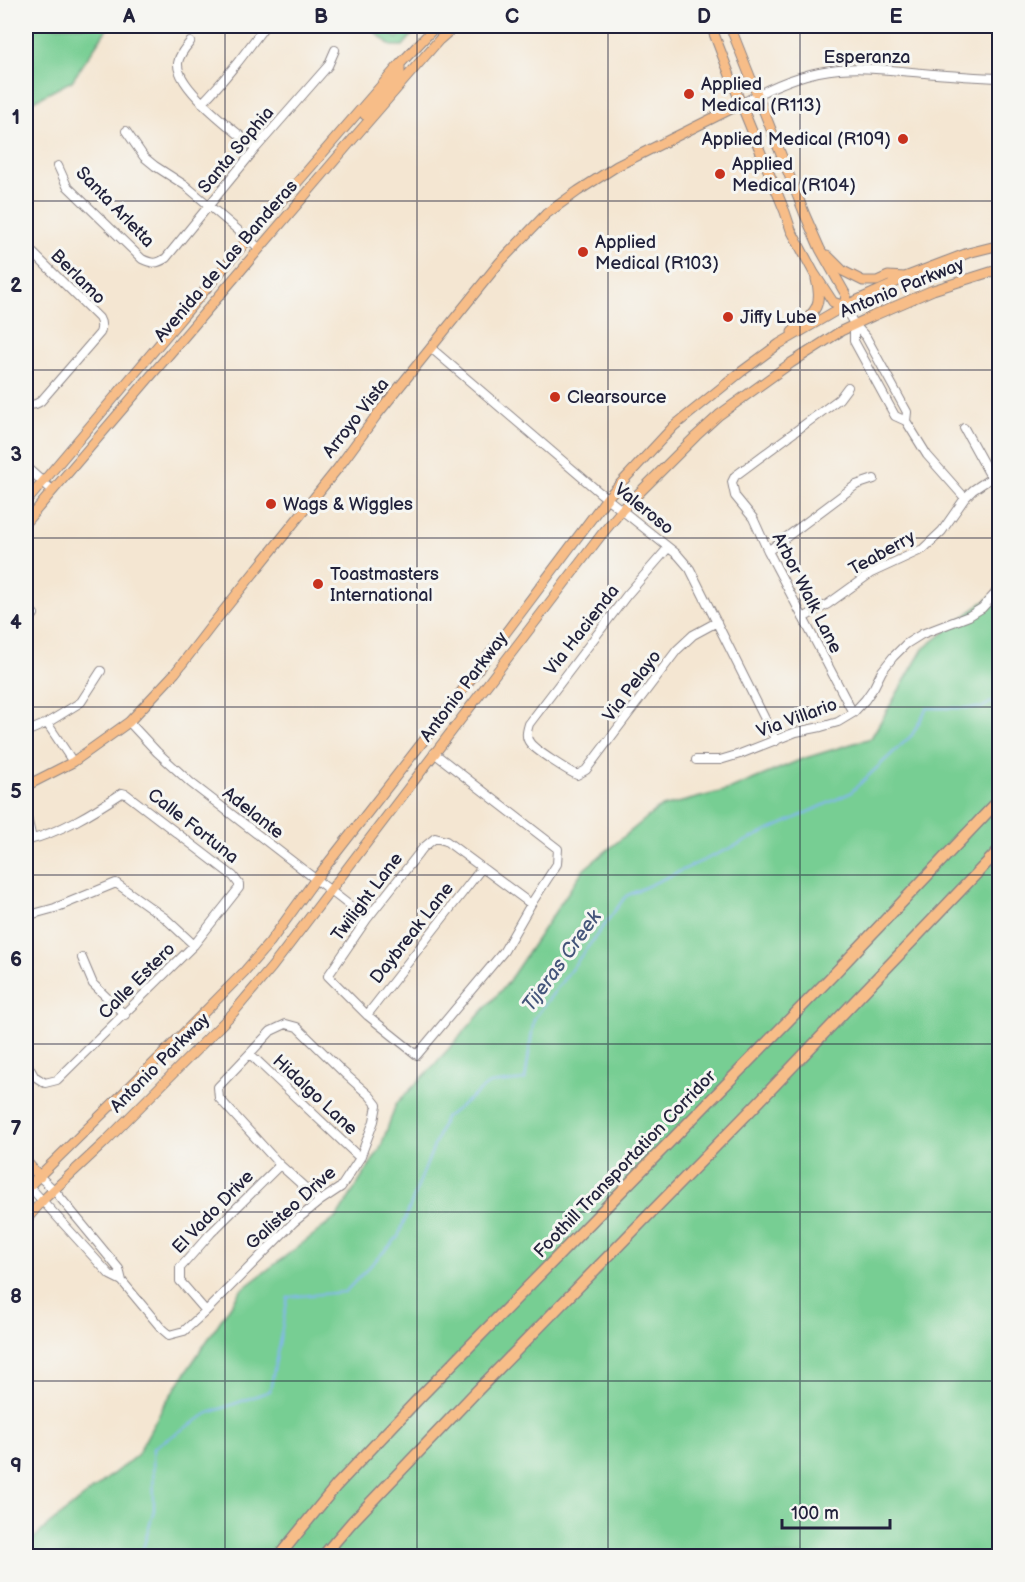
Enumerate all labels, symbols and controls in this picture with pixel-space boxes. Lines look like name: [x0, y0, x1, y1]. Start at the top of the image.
text: A: [122, 5, 136, 29]
text: B: [314, 5, 328, 29]
text: C: [505, 5, 519, 29]
text: D: [697, 5, 711, 29]
text: E: [890, 5, 903, 29]
street label: Esperanza: [824, 47, 910, 68]
place label: Applied Medical (R113): [701, 74, 821, 116]
marker: Applied Medical (R113): [682, 87, 696, 101]
street label: Santa Sophia: [194, 102, 278, 198]
text: 1: [12, 106, 20, 130]
place label: Applied Medical (R109): [702, 129, 891, 150]
marker: Applied Medical (R109): [896, 132, 910, 146]
place label: Applied Medical (R104): [732, 154, 856, 196]
street label: Santa Arletta: [71, 162, 159, 252]
marker: Applied Medical (R104): [713, 167, 727, 181]
street label: Avenida de Las Banderas: [150, 176, 302, 346]
place label: Applied Medical (R103): [595, 232, 719, 274]
street label: Berlamo: [46, 245, 110, 309]
marker: Applied Medical (R103): [576, 245, 590, 259]
street label: Antonio Parkway: [837, 253, 968, 322]
text: 2: [10, 274, 22, 298]
place label: Jiffy Lube: [740, 307, 817, 328]
marker: Jiffy Lube: [721, 310, 735, 324]
street label: Arroyo Vista: [318, 374, 394, 462]
place label: Clearsource: [567, 387, 667, 408]
marker: Clearsource: [548, 390, 562, 404]
text: 3: [10, 443, 22, 467]
street label: Valeroso: [610, 479, 678, 539]
place label: Wags & Wiggles: [283, 494, 413, 515]
marker: Wags & Wiggles: [264, 497, 278, 511]
street label: Teaberry: [845, 526, 920, 580]
street label: Arbor Walk Lane: [768, 529, 847, 657]
place label: Toastmasters International: [330, 564, 439, 606]
marker: Toastmasters International: [311, 577, 325, 591]
street label: Via Hacienda: [540, 581, 624, 679]
text: 4: [10, 611, 22, 635]
street label: Antonio Parkway: [416, 627, 513, 746]
street label: Via Pelayo: [598, 646, 666, 726]
street label: Via Villario: [754, 694, 840, 742]
text: 5: [10, 780, 22, 804]
street label: Adelante: [218, 783, 288, 843]
street label: Calle Fortuna: [143, 784, 243, 868]
street label: Twilight Lane: [327, 848, 407, 945]
street label: Daybreak Lane: [366, 878, 458, 988]
water label: Tijeras Creek: [517, 905, 608, 1016]
street label: Calle Estero: [94, 938, 180, 1024]
text: 6: [10, 948, 22, 972]
street label: Antonio Parkway: [106, 1008, 215, 1117]
street label: Hidalgo Lane: [268, 1050, 362, 1140]
street label: Foothill Transportation Corridor: [530, 1066, 721, 1262]
text: 7: [10, 1117, 22, 1141]
street label: Galisteo Drive: [242, 1162, 341, 1254]
street label: El Vado Drive: [168, 1166, 258, 1258]
text: 8: [10, 1285, 22, 1309]
text: 9: [10, 1454, 22, 1478]
scale bar: [782, 1492, 890, 1530]
text: 100 m: [791, 1503, 839, 1524]

